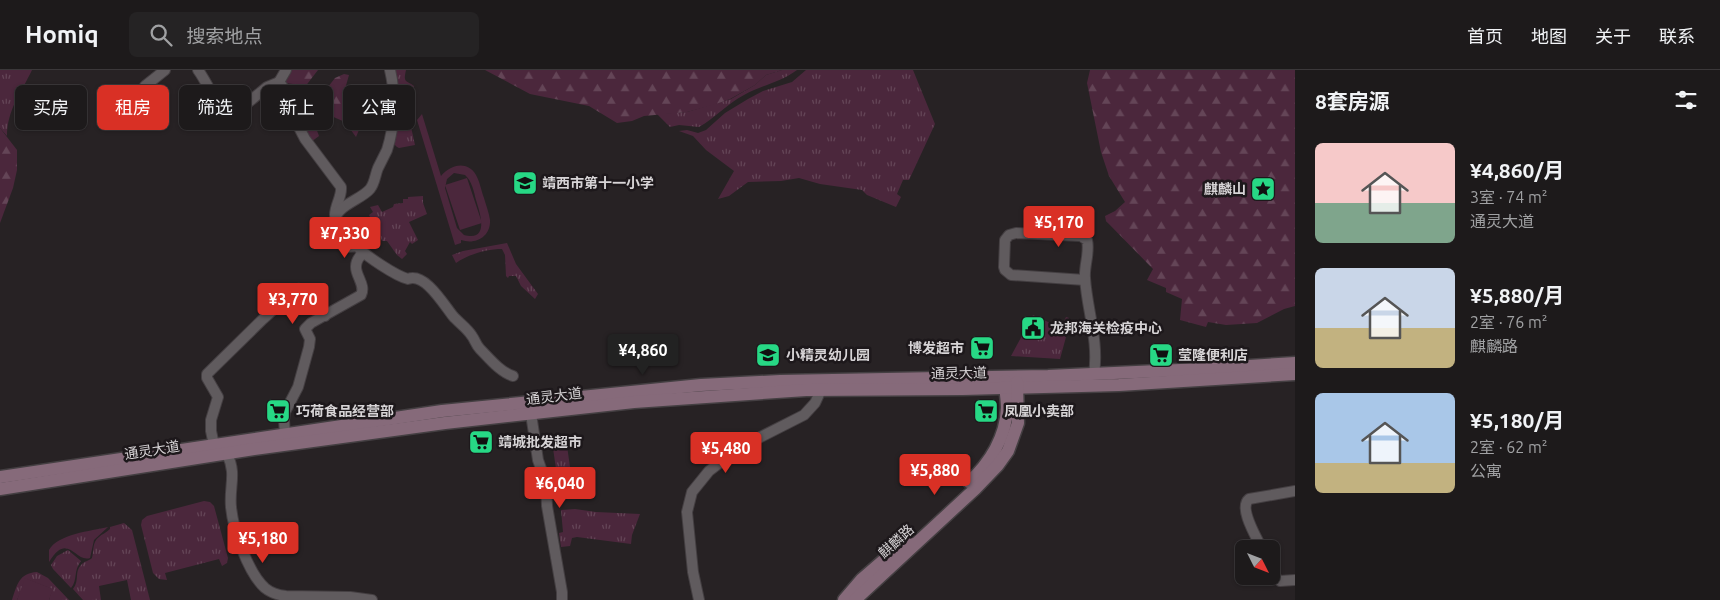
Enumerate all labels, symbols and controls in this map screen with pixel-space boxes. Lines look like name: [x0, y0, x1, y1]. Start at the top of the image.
search box: [129, 12, 479, 57]
text: Homiq: [25, 21, 99, 48]
icon: search: [147, 21, 175, 49]
text: 搜索地点: [187, 25, 263, 47]
text: 首页: [1467, 26, 1503, 46]
text: 地图: [1531, 26, 1567, 46]
text: 关于: [1595, 26, 1631, 46]
text: 联系: [1659, 26, 1695, 46]
chip: 买房: [15, 85, 87, 130]
chip: 租房: [97, 85, 169, 130]
chip: 筛选: [179, 85, 251, 130]
chip: 新上: [261, 85, 333, 130]
chip: 公寓: [343, 85, 415, 130]
icon: filters: [1672, 86, 1700, 114]
text: 8套房源: [1315, 89, 1390, 113]
text: ¥4,860/月: [1470, 158, 1564, 182]
icon: home: [1355, 163, 1415, 223]
school or university icon: 靖西市第十一小学: [512, 170, 538, 196]
place label: 靖西市第十一小学: [542, 175, 654, 191]
place icon: 麒麟山: [1250, 176, 1276, 202]
place label: 麒麟山: [1204, 181, 1246, 197]
text: 3室 · 74 m²: [1470, 188, 1548, 206]
pin: ¥5,170: [1018, 206, 1100, 248]
text: 通灵大道: [1470, 212, 1534, 230]
text: ¥5,170: [1034, 213, 1084, 231]
pin: ¥7,330: [304, 216, 386, 259]
text: ¥7,330: [320, 224, 370, 242]
pin: ¥3,770: [252, 282, 334, 325]
text: ¥5,880/月: [1470, 283, 1564, 307]
icon: home: [1355, 288, 1415, 348]
text: ¥3,770: [268, 290, 318, 308]
text: 2室 · 76 m²: [1470, 313, 1548, 331]
public building icon: 龙邦海关检疫中心: [1020, 315, 1046, 341]
place label: 龙邦海关检疫中心: [1050, 320, 1162, 336]
pin: ¥4,860: [602, 334, 684, 376]
supermarket icon: 博发超市: [969, 335, 995, 361]
text: 麒麟路: [1470, 337, 1518, 355]
place label: 博发超市: [908, 340, 964, 356]
text: ¥4,860: [618, 341, 668, 359]
school or university icon: 小精灵幼儿园: [755, 342, 781, 368]
supermarket icon: 莹隆便利店: [1148, 342, 1174, 368]
place label: 小精灵幼儿园: [786, 347, 870, 363]
place label: 莹隆便利店: [1178, 347, 1248, 363]
street label: 通灵大道: [931, 365, 987, 381]
street label: 通灵大道: [525, 385, 583, 407]
supermarket icon: 巧荷食品经营部: [265, 398, 291, 424]
supermarket icon: 凤凰小卖部: [973, 398, 999, 424]
place label: 巧荷食品经营部: [296, 403, 394, 419]
place label: 凤凰小卖部: [1004, 403, 1074, 419]
text: ¥5,180/月: [1470, 408, 1564, 432]
icon: home: [1355, 413, 1415, 473]
supermarket icon: 靖城批发超市: [468, 429, 494, 455]
pin: ¥5,480: [685, 432, 767, 474]
place label: 靖城批发超市: [498, 434, 582, 450]
street label: 通灵大道: [123, 438, 181, 462]
text: 2室 · 62 m²: [1470, 438, 1548, 456]
text: ¥5,480: [701, 439, 751, 457]
pin: ¥5,880: [894, 454, 976, 496]
text: ¥5,880: [910, 461, 960, 479]
text: 公寓: [1470, 462, 1502, 480]
pin: ¥6,040: [519, 466, 601, 509]
text: ¥6,040: [535, 474, 585, 492]
street label: 麒麟路: [875, 521, 917, 561]
pin: ¥5,180: [222, 522, 304, 564]
text: ¥5,180: [238, 529, 288, 547]
north arrow: [1235, 540, 1280, 585]
map controls: [1235, 540, 1280, 585]

